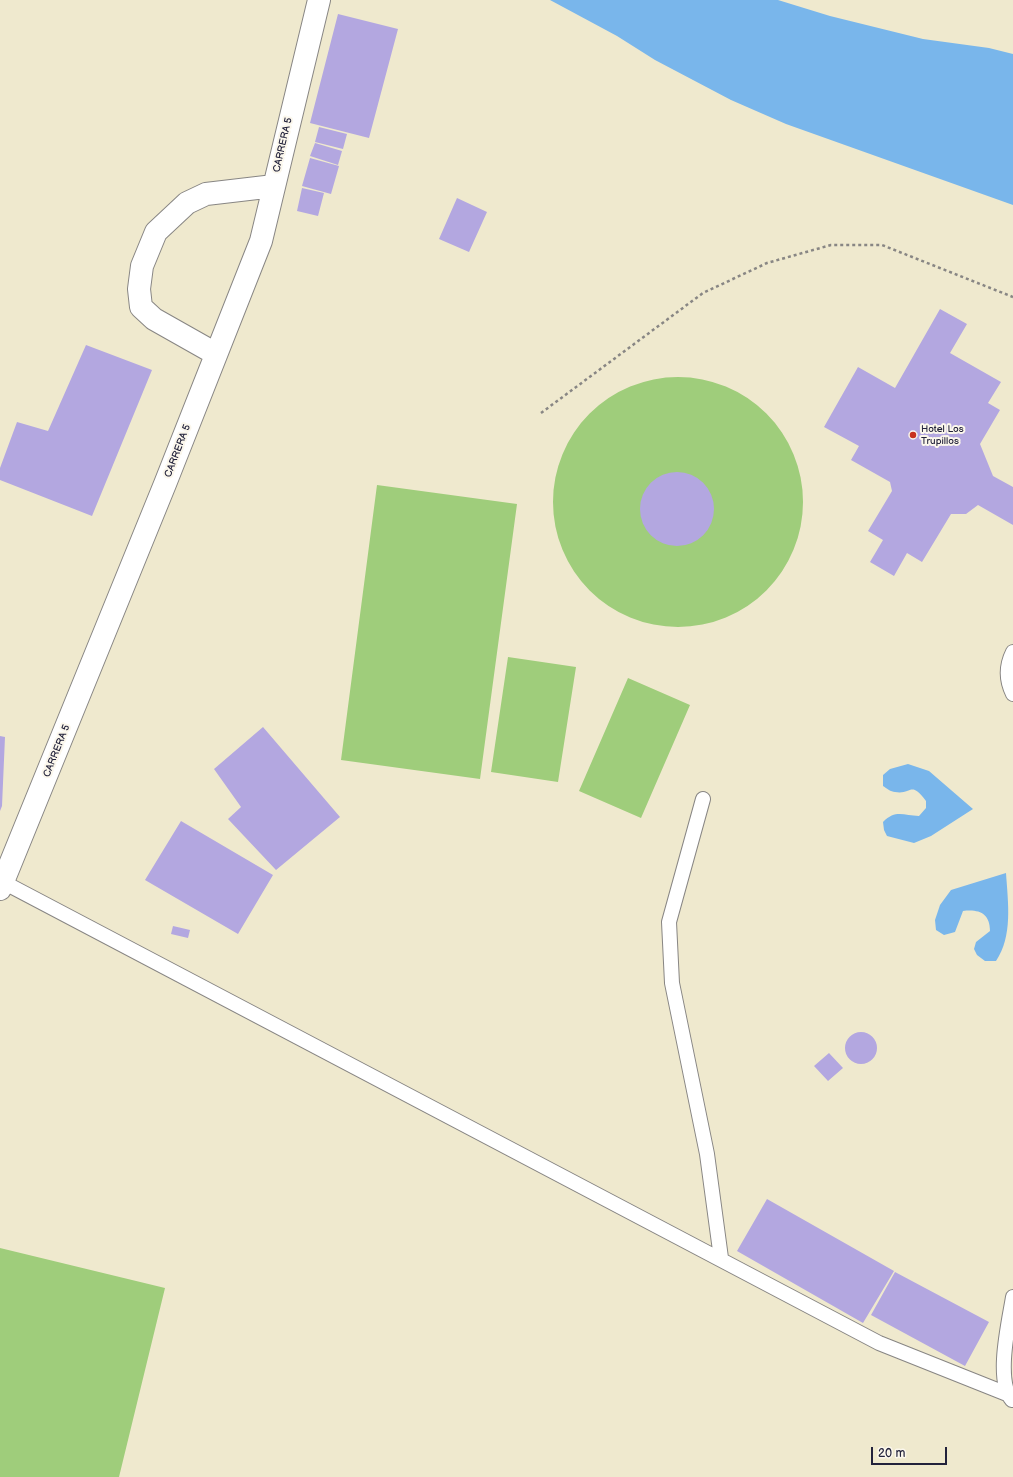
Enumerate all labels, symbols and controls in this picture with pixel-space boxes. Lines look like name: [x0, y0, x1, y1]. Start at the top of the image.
street label: CARRERA 5: [271, 117, 295, 173]
street label: CARRERA 5: [162, 423, 194, 479]
place label: Hotel Los Trupillos: [921, 423, 964, 446]
marker: Hotel Los Trupillos: [908, 430, 918, 440]
street label: CARRERA 5: [41, 723, 73, 779]
scale bar: [873, 1439, 949, 1465]
text: 20 m: [878, 1446, 905, 1461]

